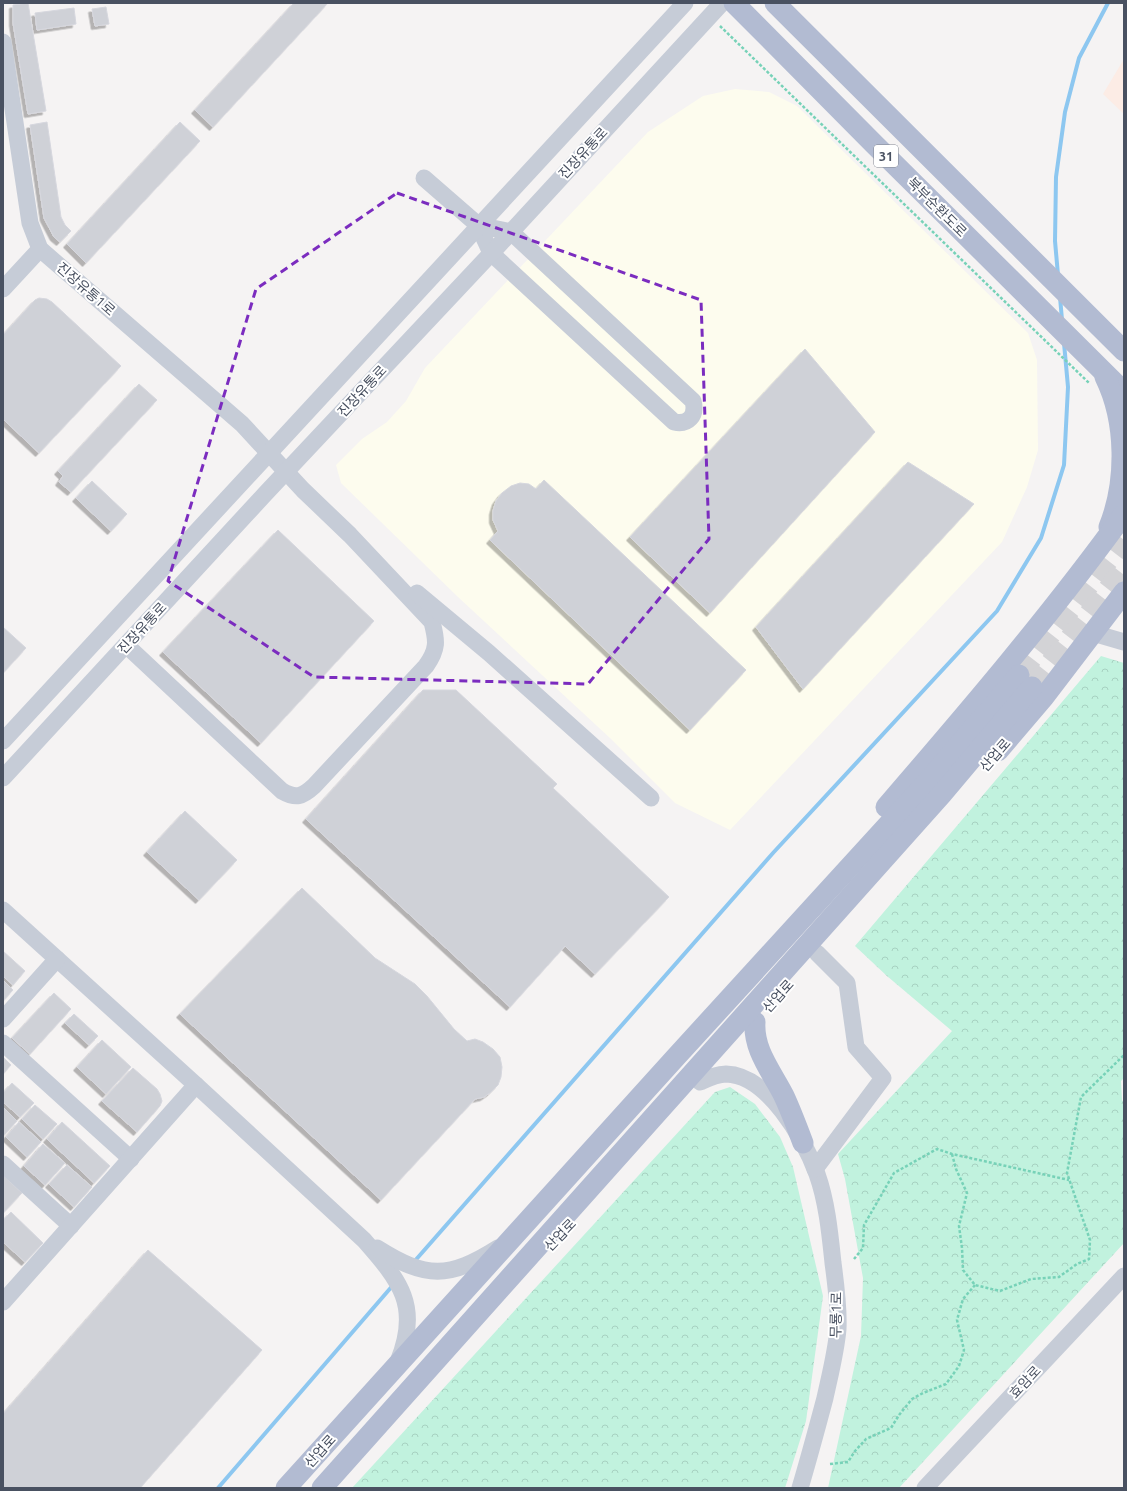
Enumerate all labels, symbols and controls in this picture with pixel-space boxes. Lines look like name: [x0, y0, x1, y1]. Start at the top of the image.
street label: 진장유통로: [555, 124, 611, 182]
road number: 31: [874, 145, 898, 167]
street label: 북부순환도로: [904, 174, 970, 240]
street label: 진장유통1로: [53, 259, 119, 319]
street label: 진장유통로: [334, 362, 390, 420]
street label: 진장유통로: [114, 599, 170, 657]
street label: 산업로: [976, 735, 1014, 775]
street label: 산업로: [759, 976, 797, 1016]
street label: 산업로: [541, 1215, 579, 1254]
street label: 무룡1로: [828, 1291, 844, 1338]
street label: 효암로: [1006, 1362, 1044, 1402]
street label: 산업로: [301, 1431, 339, 1471]

